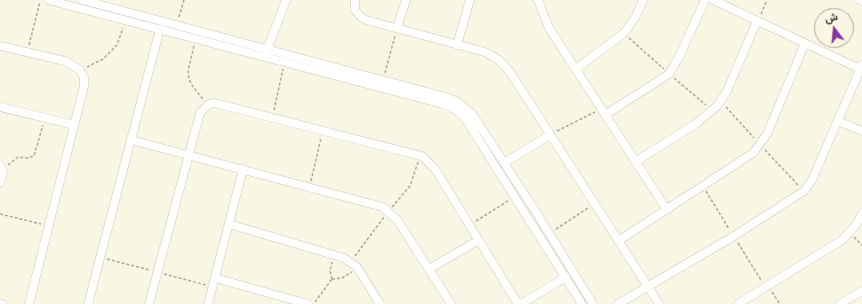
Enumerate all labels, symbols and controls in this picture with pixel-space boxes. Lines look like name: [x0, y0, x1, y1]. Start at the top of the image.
north arrow: [814, 8, 854, 48]
text: ش: [822, 8, 840, 27]

